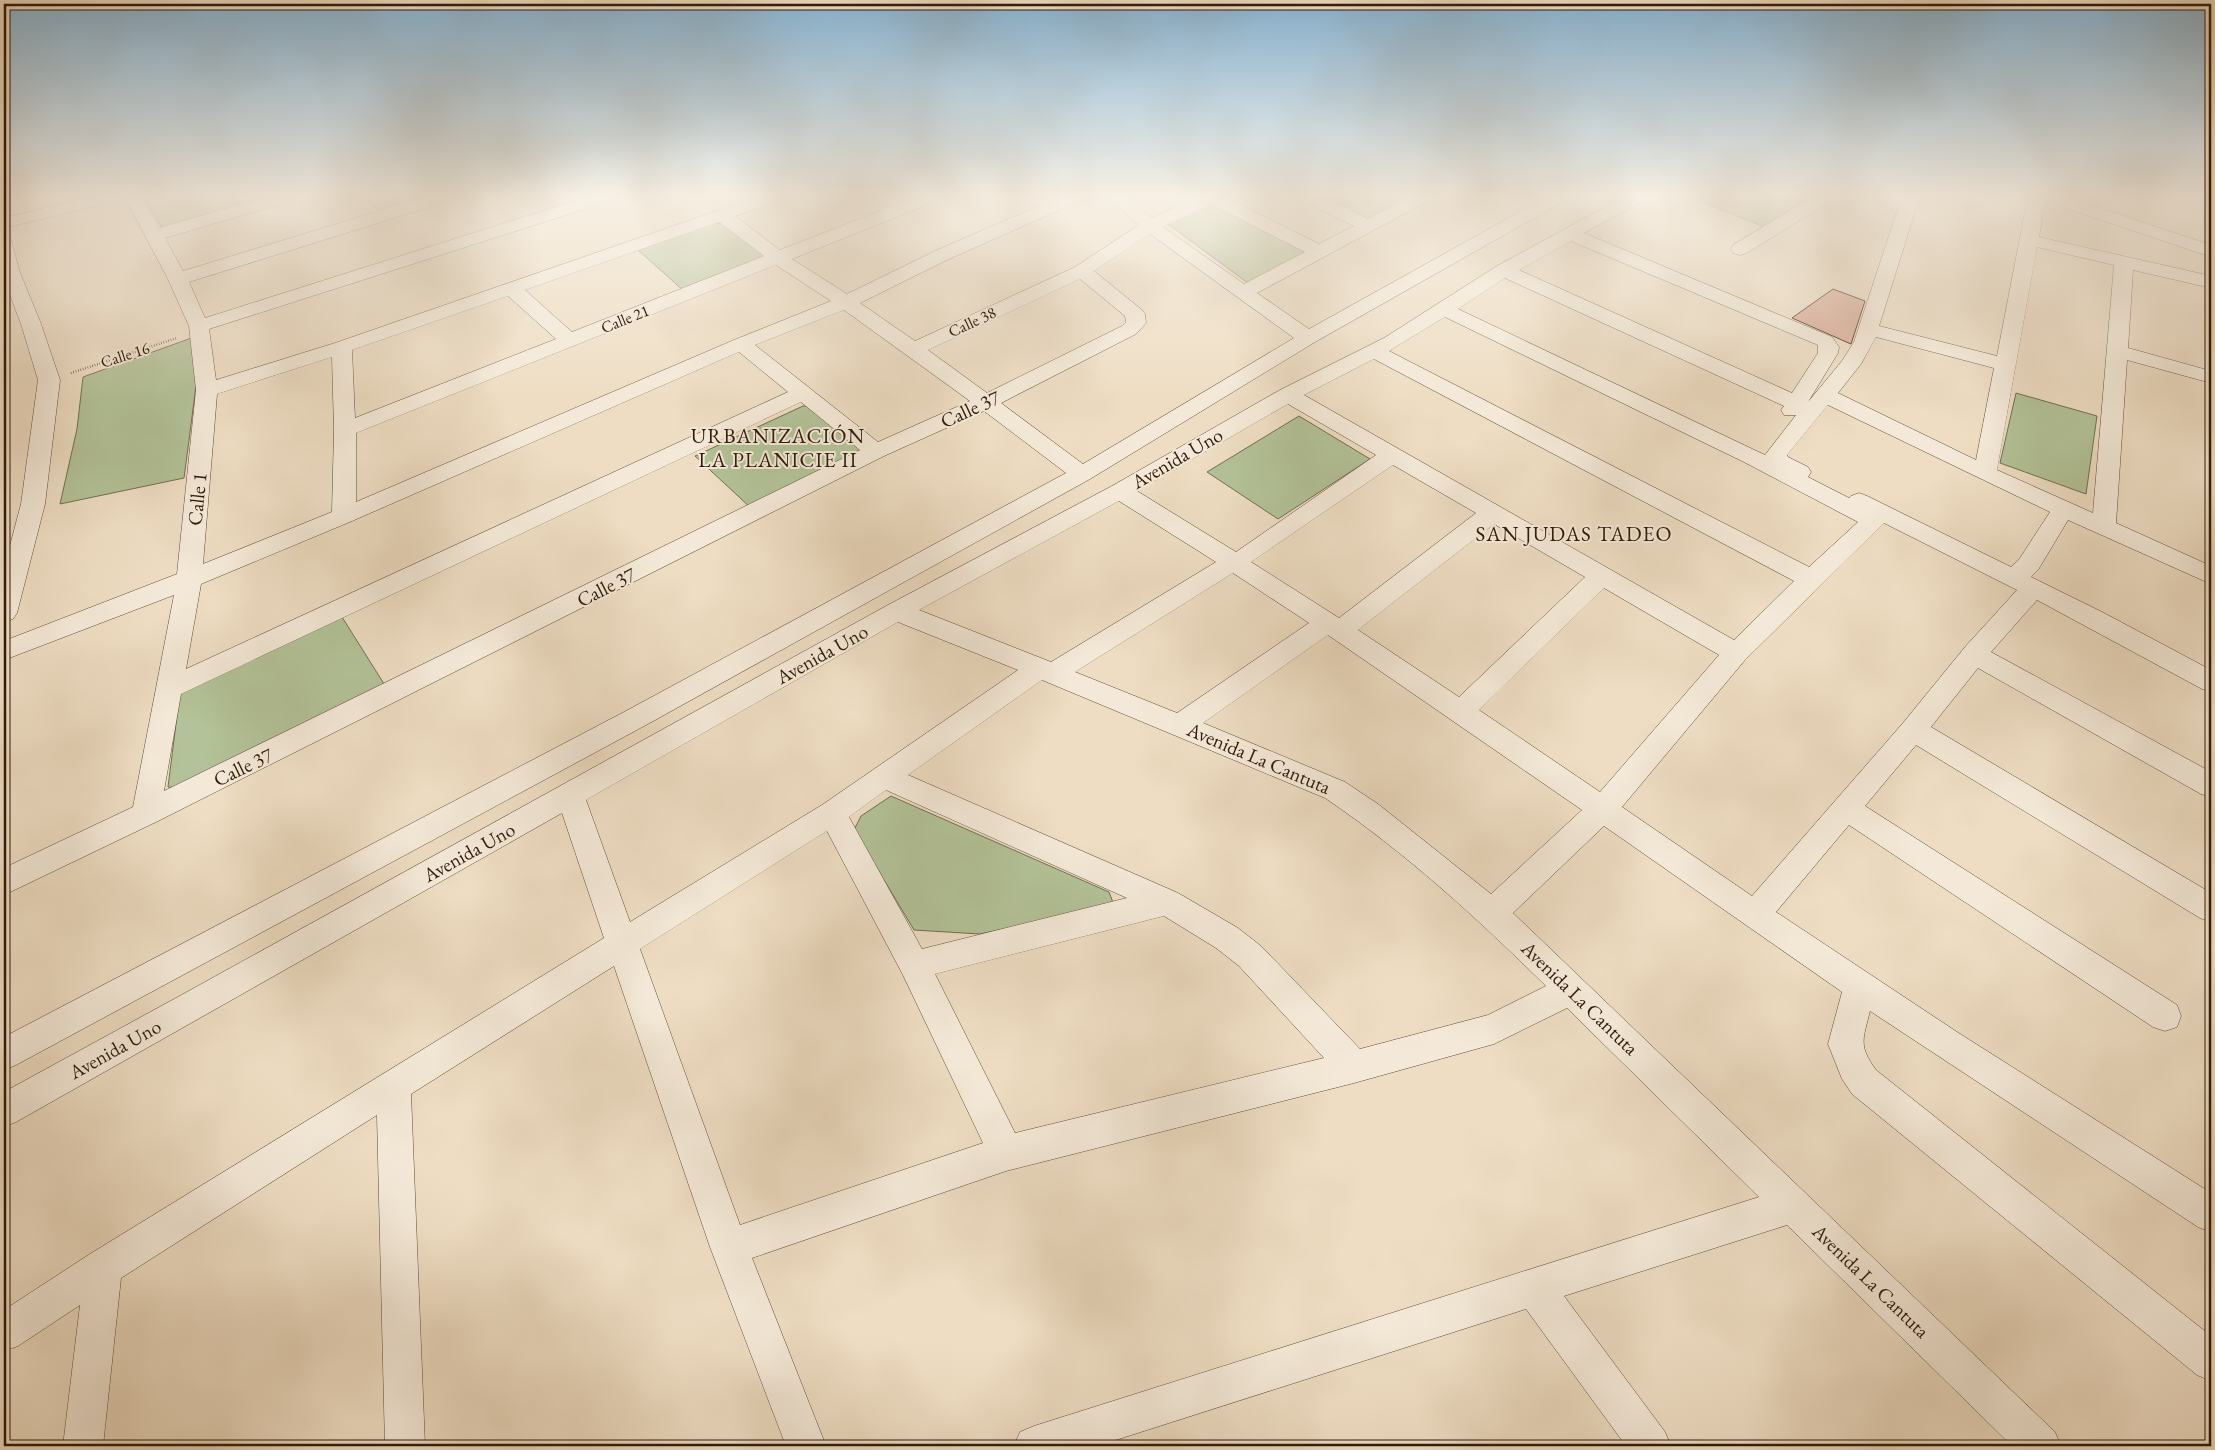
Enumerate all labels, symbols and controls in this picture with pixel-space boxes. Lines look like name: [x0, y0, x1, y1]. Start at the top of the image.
street label: Calle 21: [598, 300, 652, 338]
street label: Calle 38: [945, 302, 999, 342]
street label: Calle 16: [98, 337, 152, 373]
street label: Calle 37: [936, 384, 1004, 434]
street label: Avenida Uno: [1126, 421, 1227, 495]
district label: URBANIZACIÓN LA PLANICIE II: [691, 422, 865, 473]
street label: Calle 1: [181, 471, 213, 527]
district label: SAN JUDAS TADEO: [1476, 520, 1673, 547]
street label: Calle 37: [572, 561, 640, 613]
street label: Avenida Uno: [771, 618, 873, 690]
street label: Avenida La Cantuta: [1182, 716, 1335, 800]
street label: Calle 37: [209, 741, 277, 792]
street label: Avenida Uno: [418, 816, 520, 888]
street label: Avenida La Cantuta: [1515, 935, 1644, 1061]
street label: Avenida Uno: [64, 1013, 166, 1085]
street label: Avenida La Cantuta: [1806, 1218, 1935, 1344]

